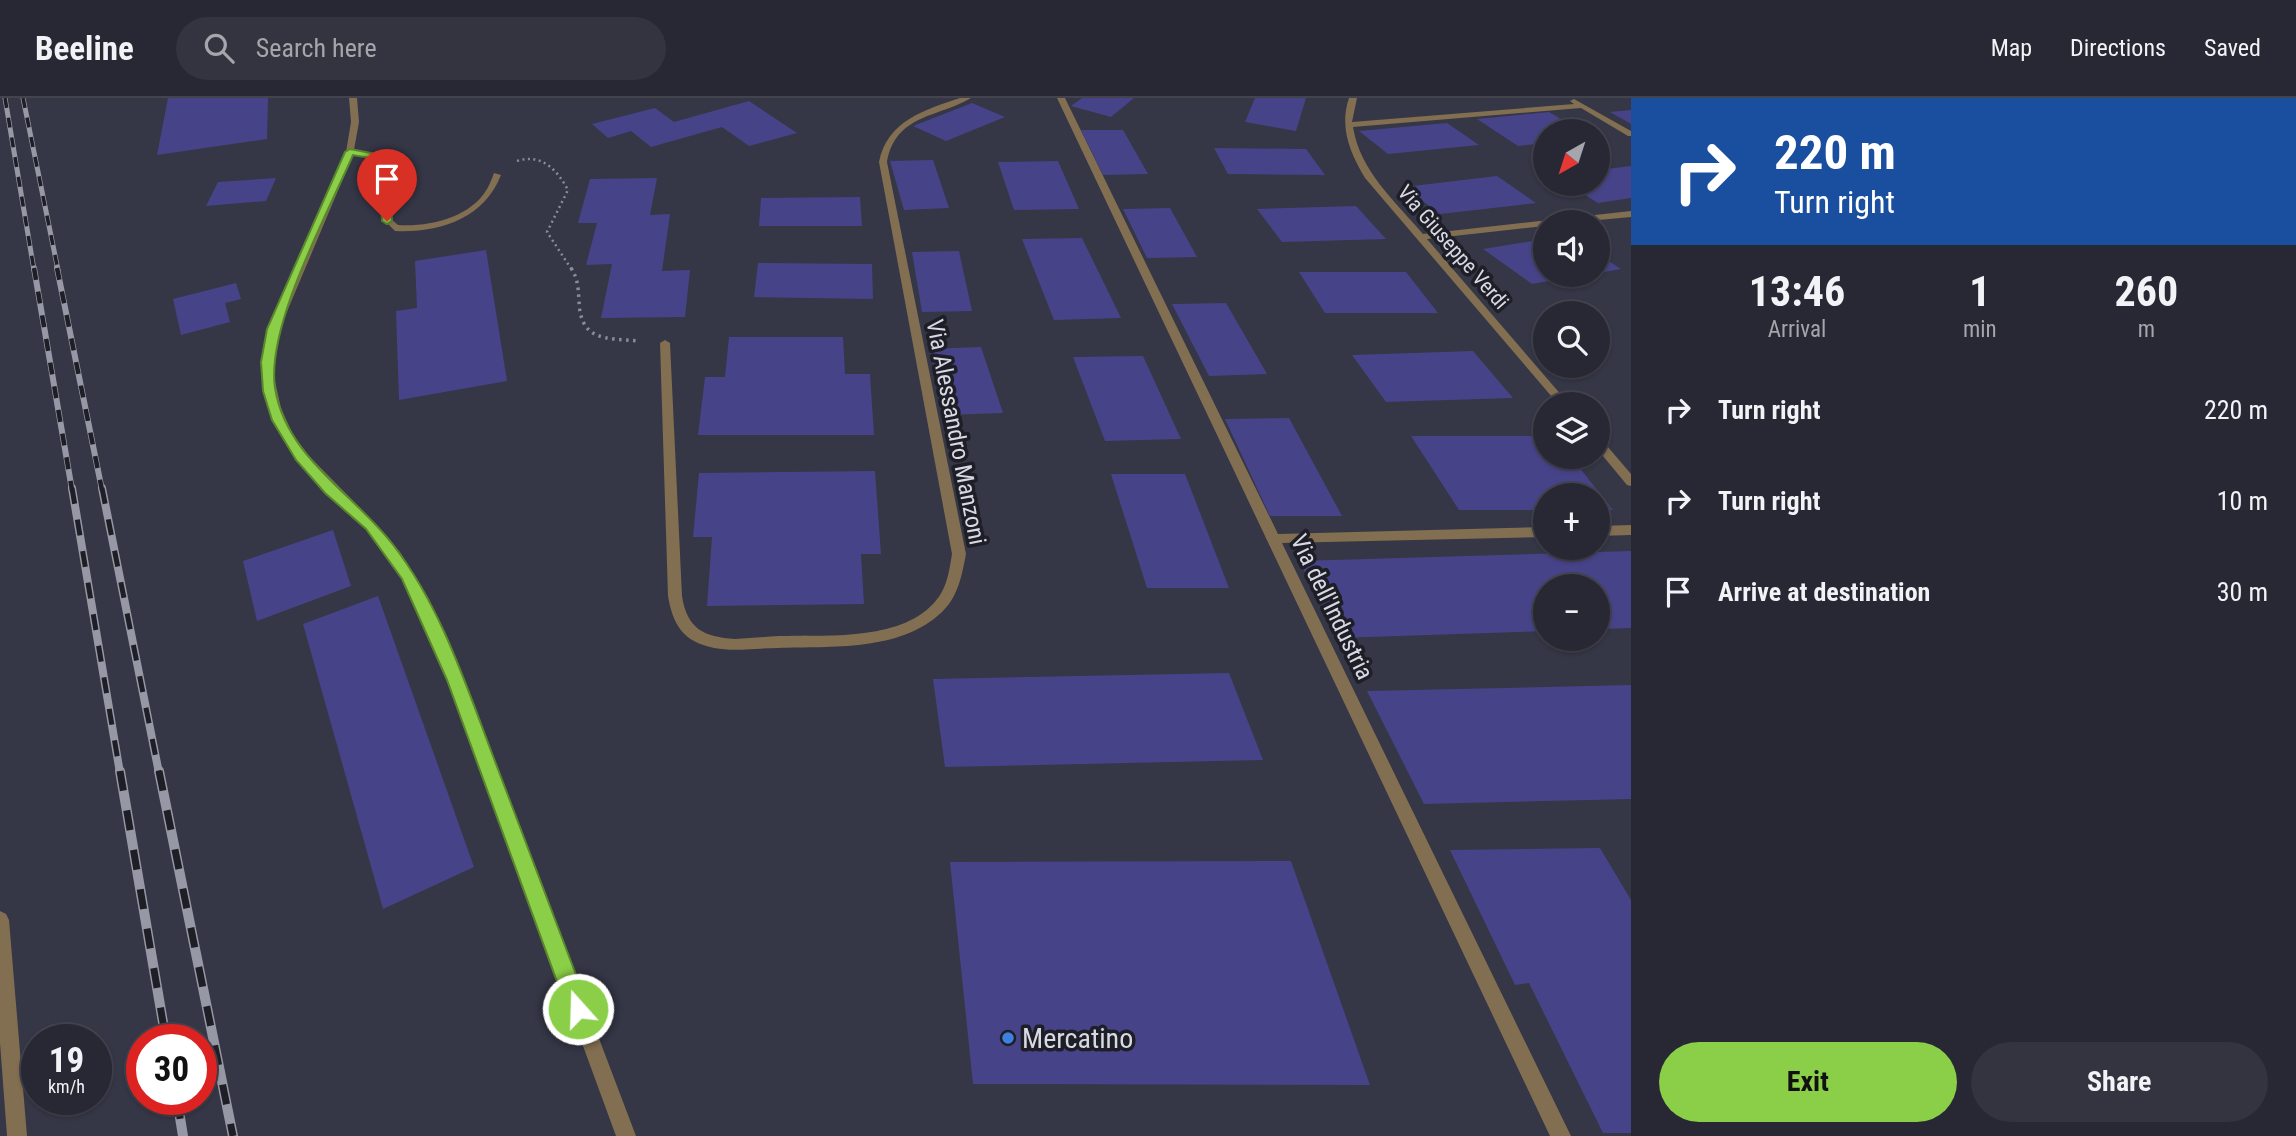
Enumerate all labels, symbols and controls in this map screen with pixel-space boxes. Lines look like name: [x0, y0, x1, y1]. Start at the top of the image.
search box: [176, 17, 666, 80]
text: Beeline: [35, 29, 134, 68]
icon: search: [200, 29, 238, 67]
text: Search here: [256, 33, 377, 63]
text: Map: [1991, 34, 2032, 62]
text: Directions: [2070, 34, 2166, 62]
text: Saved: [2204, 34, 2261, 62]
north arrow: [1533, 119, 1610, 196]
map controls: [1533, 119, 1610, 651]
text: 220 m: [1774, 124, 1896, 181]
icon: right: [1659, 126, 1750, 217]
pin: [357, 149, 417, 221]
icon: arrive: [368, 160, 406, 198]
street label: Via Giuseppe Verdi: [1393, 180, 1513, 314]
text: Turn right: [1774, 183, 1895, 221]
button: sound: [1533, 210, 1610, 287]
text: 13:46: [1749, 267, 1845, 316]
text: 1: [1969, 267, 1990, 316]
text: 260: [2114, 267, 2178, 316]
button: search: [1533, 301, 1610, 378]
text: Arrival: [1768, 316, 1826, 343]
text: min: [1963, 316, 1997, 343]
text: m: [2138, 316, 2155, 343]
street label: Via Alessandro Manzoni: [920, 317, 992, 547]
icon: right: [1659, 391, 1697, 429]
button: layers: [1533, 392, 1610, 469]
text: Turn right: [1718, 395, 1820, 425]
text: 220 m: [2204, 395, 2268, 425]
icon: right: [1659, 482, 1697, 520]
button: +: [1533, 483, 1610, 560]
text: Turn right: [1718, 486, 1820, 516]
text: 10 m: [2217, 486, 2268, 516]
street label: Via dell'Industria: [1285, 530, 1379, 684]
icon: arrive: [1659, 573, 1697, 611]
button: −: [1533, 574, 1610, 651]
text: Arrive at destination: [1718, 577, 1930, 607]
text: 30 m: [2217, 577, 2268, 607]
position arrow: [541, 972, 615, 1046]
place label: Mercatino: [1022, 1022, 1133, 1055]
speed limit sign: 30: [126, 1024, 217, 1115]
marker: Mercatino: [1000, 1030, 1016, 1046]
text: 19: [49, 1040, 84, 1081]
button: Exit: [1659, 1042, 1957, 1122]
button: Share: [1971, 1042, 2268, 1122]
text: km/h: [48, 1076, 85, 1097]

